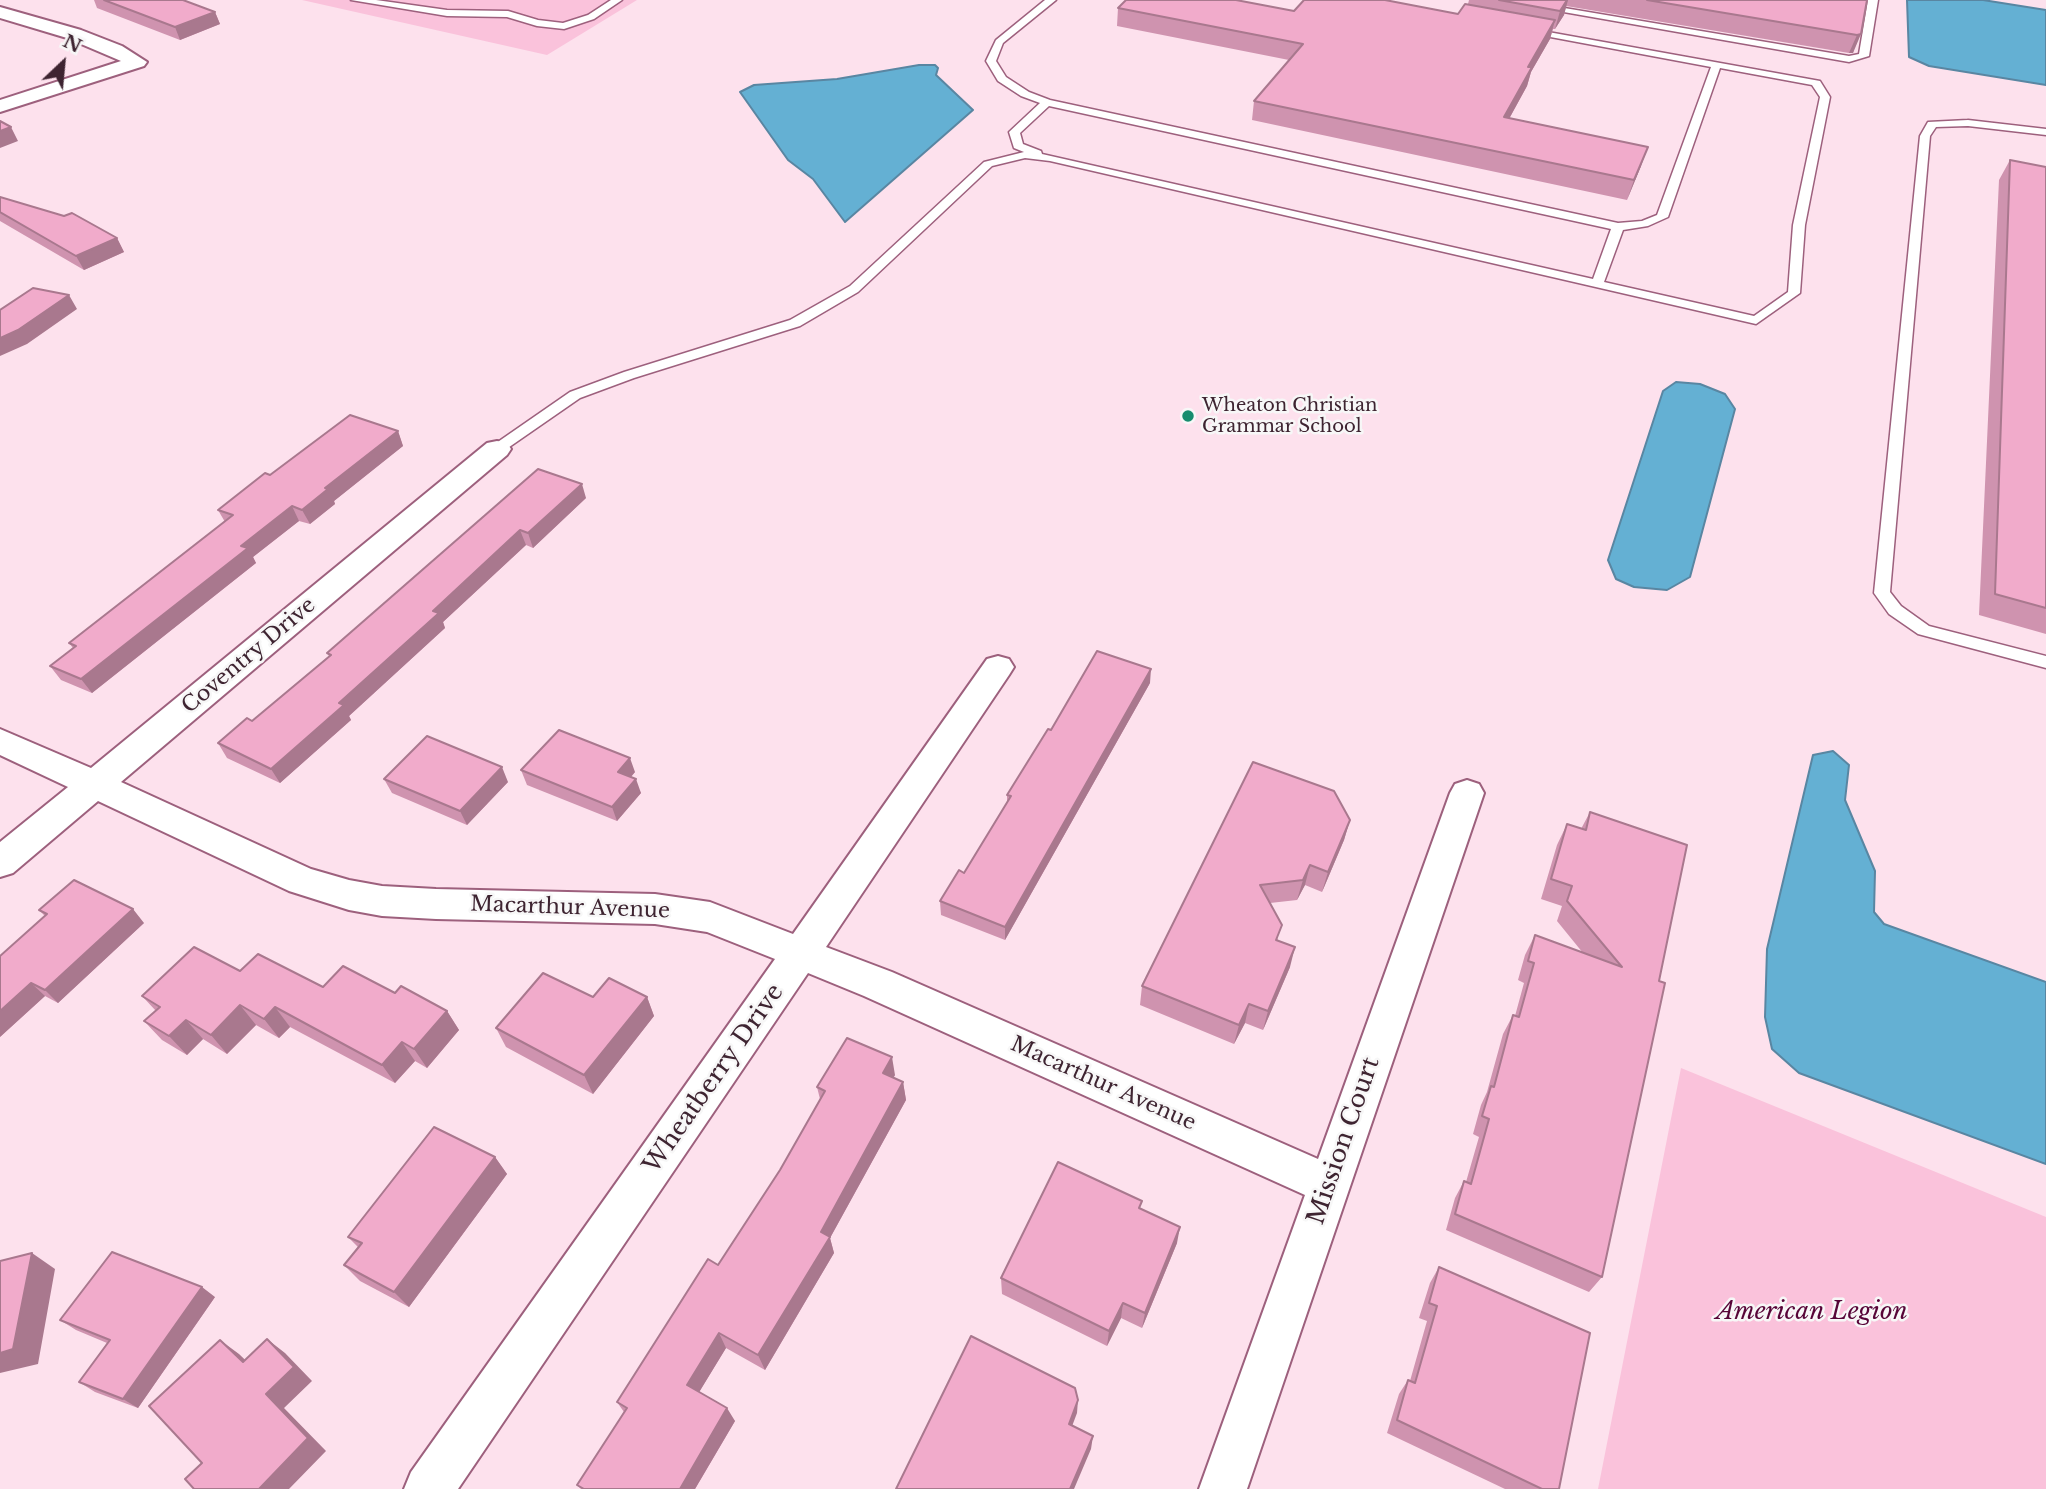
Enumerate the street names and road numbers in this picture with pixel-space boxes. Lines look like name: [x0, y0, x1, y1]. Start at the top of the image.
street label: Coventry Drive: [177, 593, 321, 719]
street label: Macarthur Avenue: [470, 892, 670, 924]
street label: Wheatberry Drive: [638, 979, 790, 1179]
street label: Macarthur Avenue: [1007, 1032, 1199, 1136]
street label: Mission Court: [1302, 1054, 1386, 1228]

